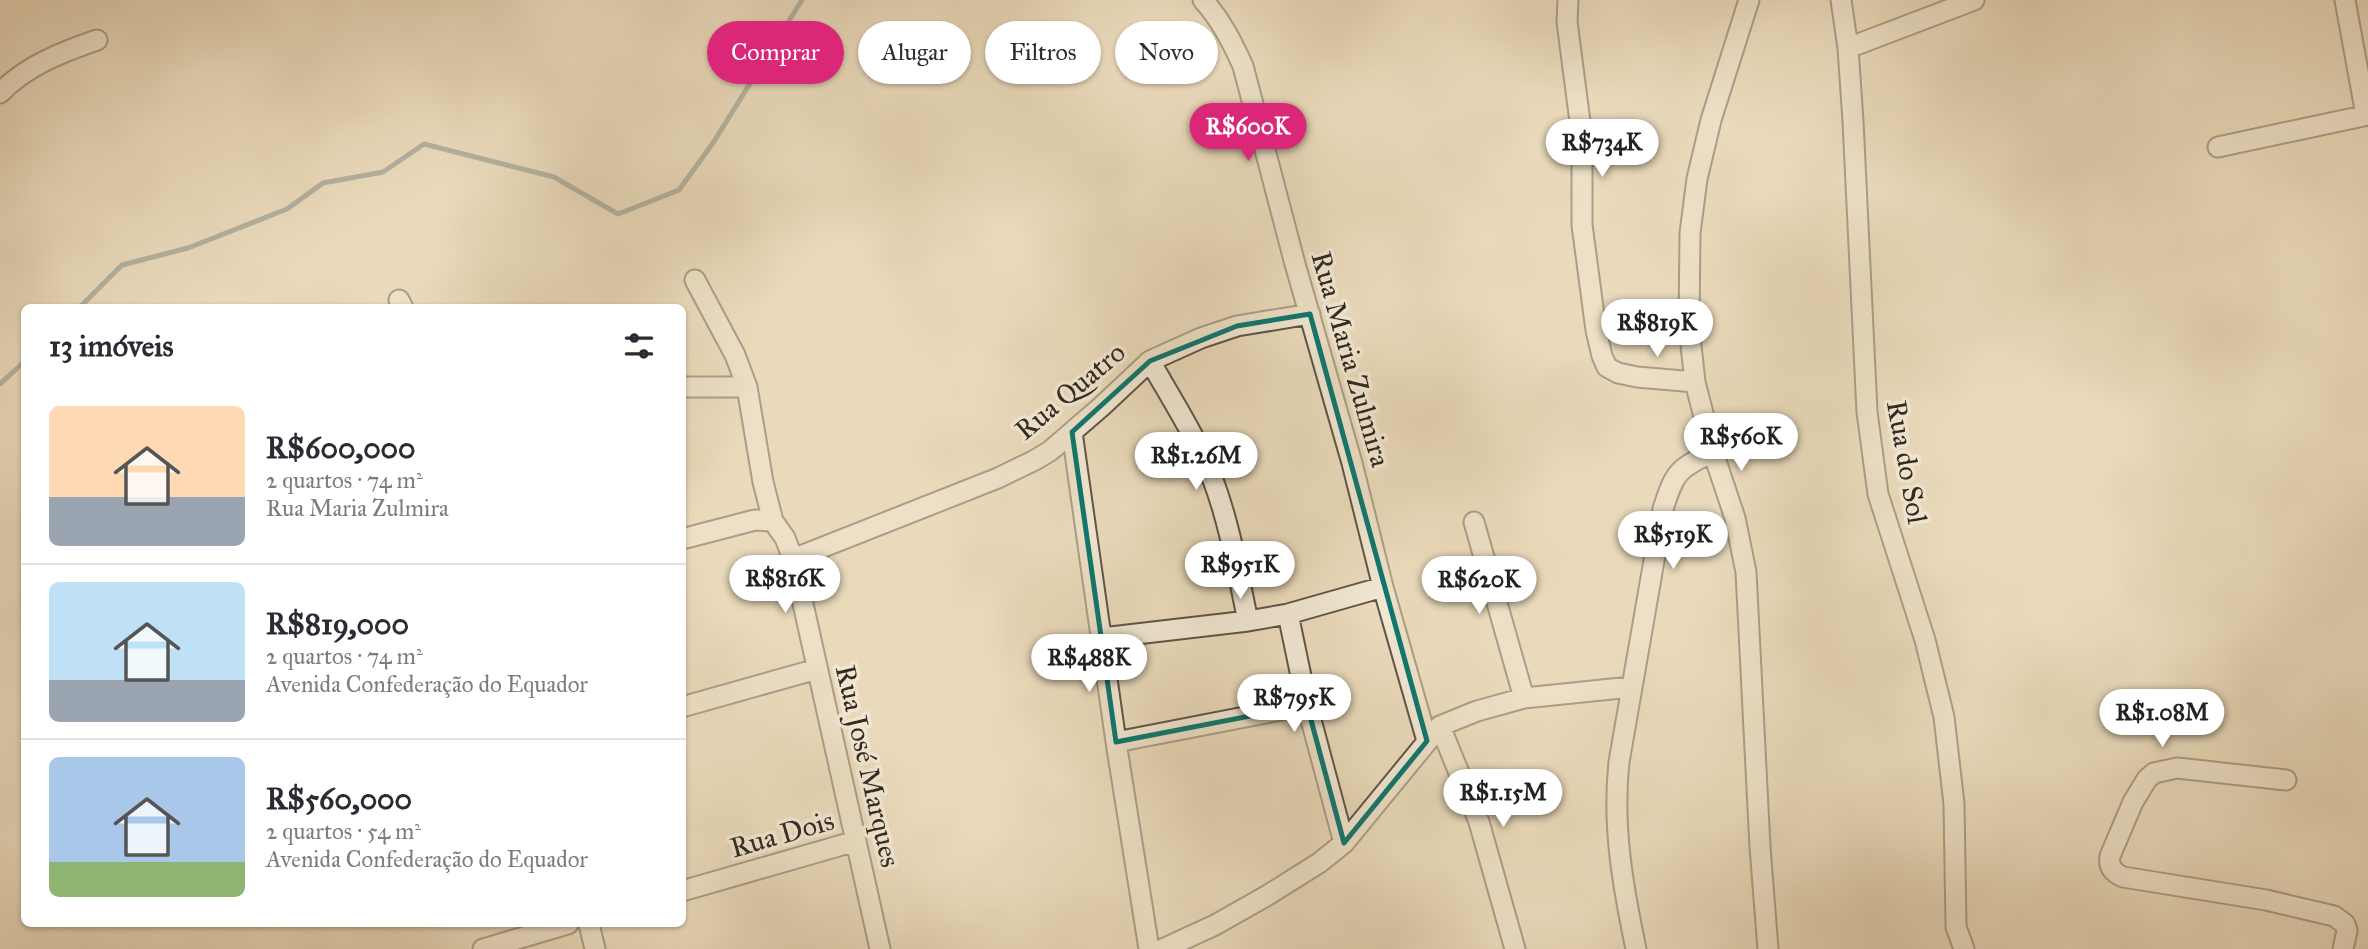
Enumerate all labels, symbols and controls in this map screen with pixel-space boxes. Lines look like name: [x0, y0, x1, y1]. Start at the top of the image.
chip: Comprar: [707, 21, 844, 84]
chip: Alugar: [858, 21, 971, 84]
chip: Filtros: [985, 21, 1101, 84]
chip: Novo: [1115, 21, 1218, 84]
pin: R$600K: [1191, 104, 1305, 163]
text: R$600K: [1206, 112, 1290, 140]
pin: R$734K: [1545, 120, 1659, 179]
text: R$734K: [1562, 128, 1642, 156]
street label: Rua Maria Zulmira: [1304, 247, 1399, 471]
pin: R$819K: [1600, 300, 1714, 359]
text: R$819K: [1617, 308, 1697, 336]
icon: filters: [620, 327, 658, 365]
text: 13 imóveis: [49, 328, 173, 364]
street label: Rua Quatro: [1008, 335, 1132, 447]
street label: Rua do Sol: [1879, 398, 1935, 527]
pin: R$560K: [1684, 414, 1798, 473]
text: R$560K: [1700, 422, 1782, 450]
text: R$600,000: [266, 430, 416, 466]
pin: R$1.26M: [1131, 433, 1261, 492]
icon: home: [105, 434, 189, 518]
text: R$1.26M: [1151, 441, 1241, 469]
text: 2 quartos · 74 m²: [266, 466, 423, 494]
text: Rua Maria Zulmira: [266, 494, 449, 522]
pin: R$519K: [1616, 512, 1730, 571]
text: R$519K: [1634, 520, 1712, 548]
pin: R$951K: [1183, 542, 1297, 601]
text: R$951K: [1201, 550, 1279, 578]
pin: R$816K: [728, 556, 842, 615]
pin: R$620K: [1422, 556, 1536, 616]
text: R$816K: [745, 564, 825, 592]
text: R$620K: [1438, 565, 1520, 593]
text: R$819,000: [266, 606, 409, 642]
icon: home: [105, 610, 189, 694]
pin: R$488K: [1032, 634, 1146, 694]
text: 2 quartos · 74 m²: [266, 642, 423, 670]
text: R$488K: [1047, 643, 1131, 671]
street label: Rua José Marques: [828, 661, 908, 871]
text: Avenida Confederação do Equador: [266, 670, 588, 698]
pin: R$795K: [1237, 674, 1351, 734]
text: R$795K: [1253, 683, 1335, 711]
pin: R$1.08M: [2097, 690, 2227, 749]
text: R$1.08M: [2115, 698, 2209, 726]
pin: R$1.15M: [1438, 770, 1568, 829]
text: R$1.15M: [1459, 778, 1547, 806]
text: R$560,000: [266, 781, 412, 817]
icon: home: [105, 785, 189, 869]
street label: Rua Dois: [726, 802, 838, 866]
text: 2 quartos · 54 m²: [266, 817, 421, 845]
text: Avenida Confederação do Equador: [266, 845, 588, 873]

